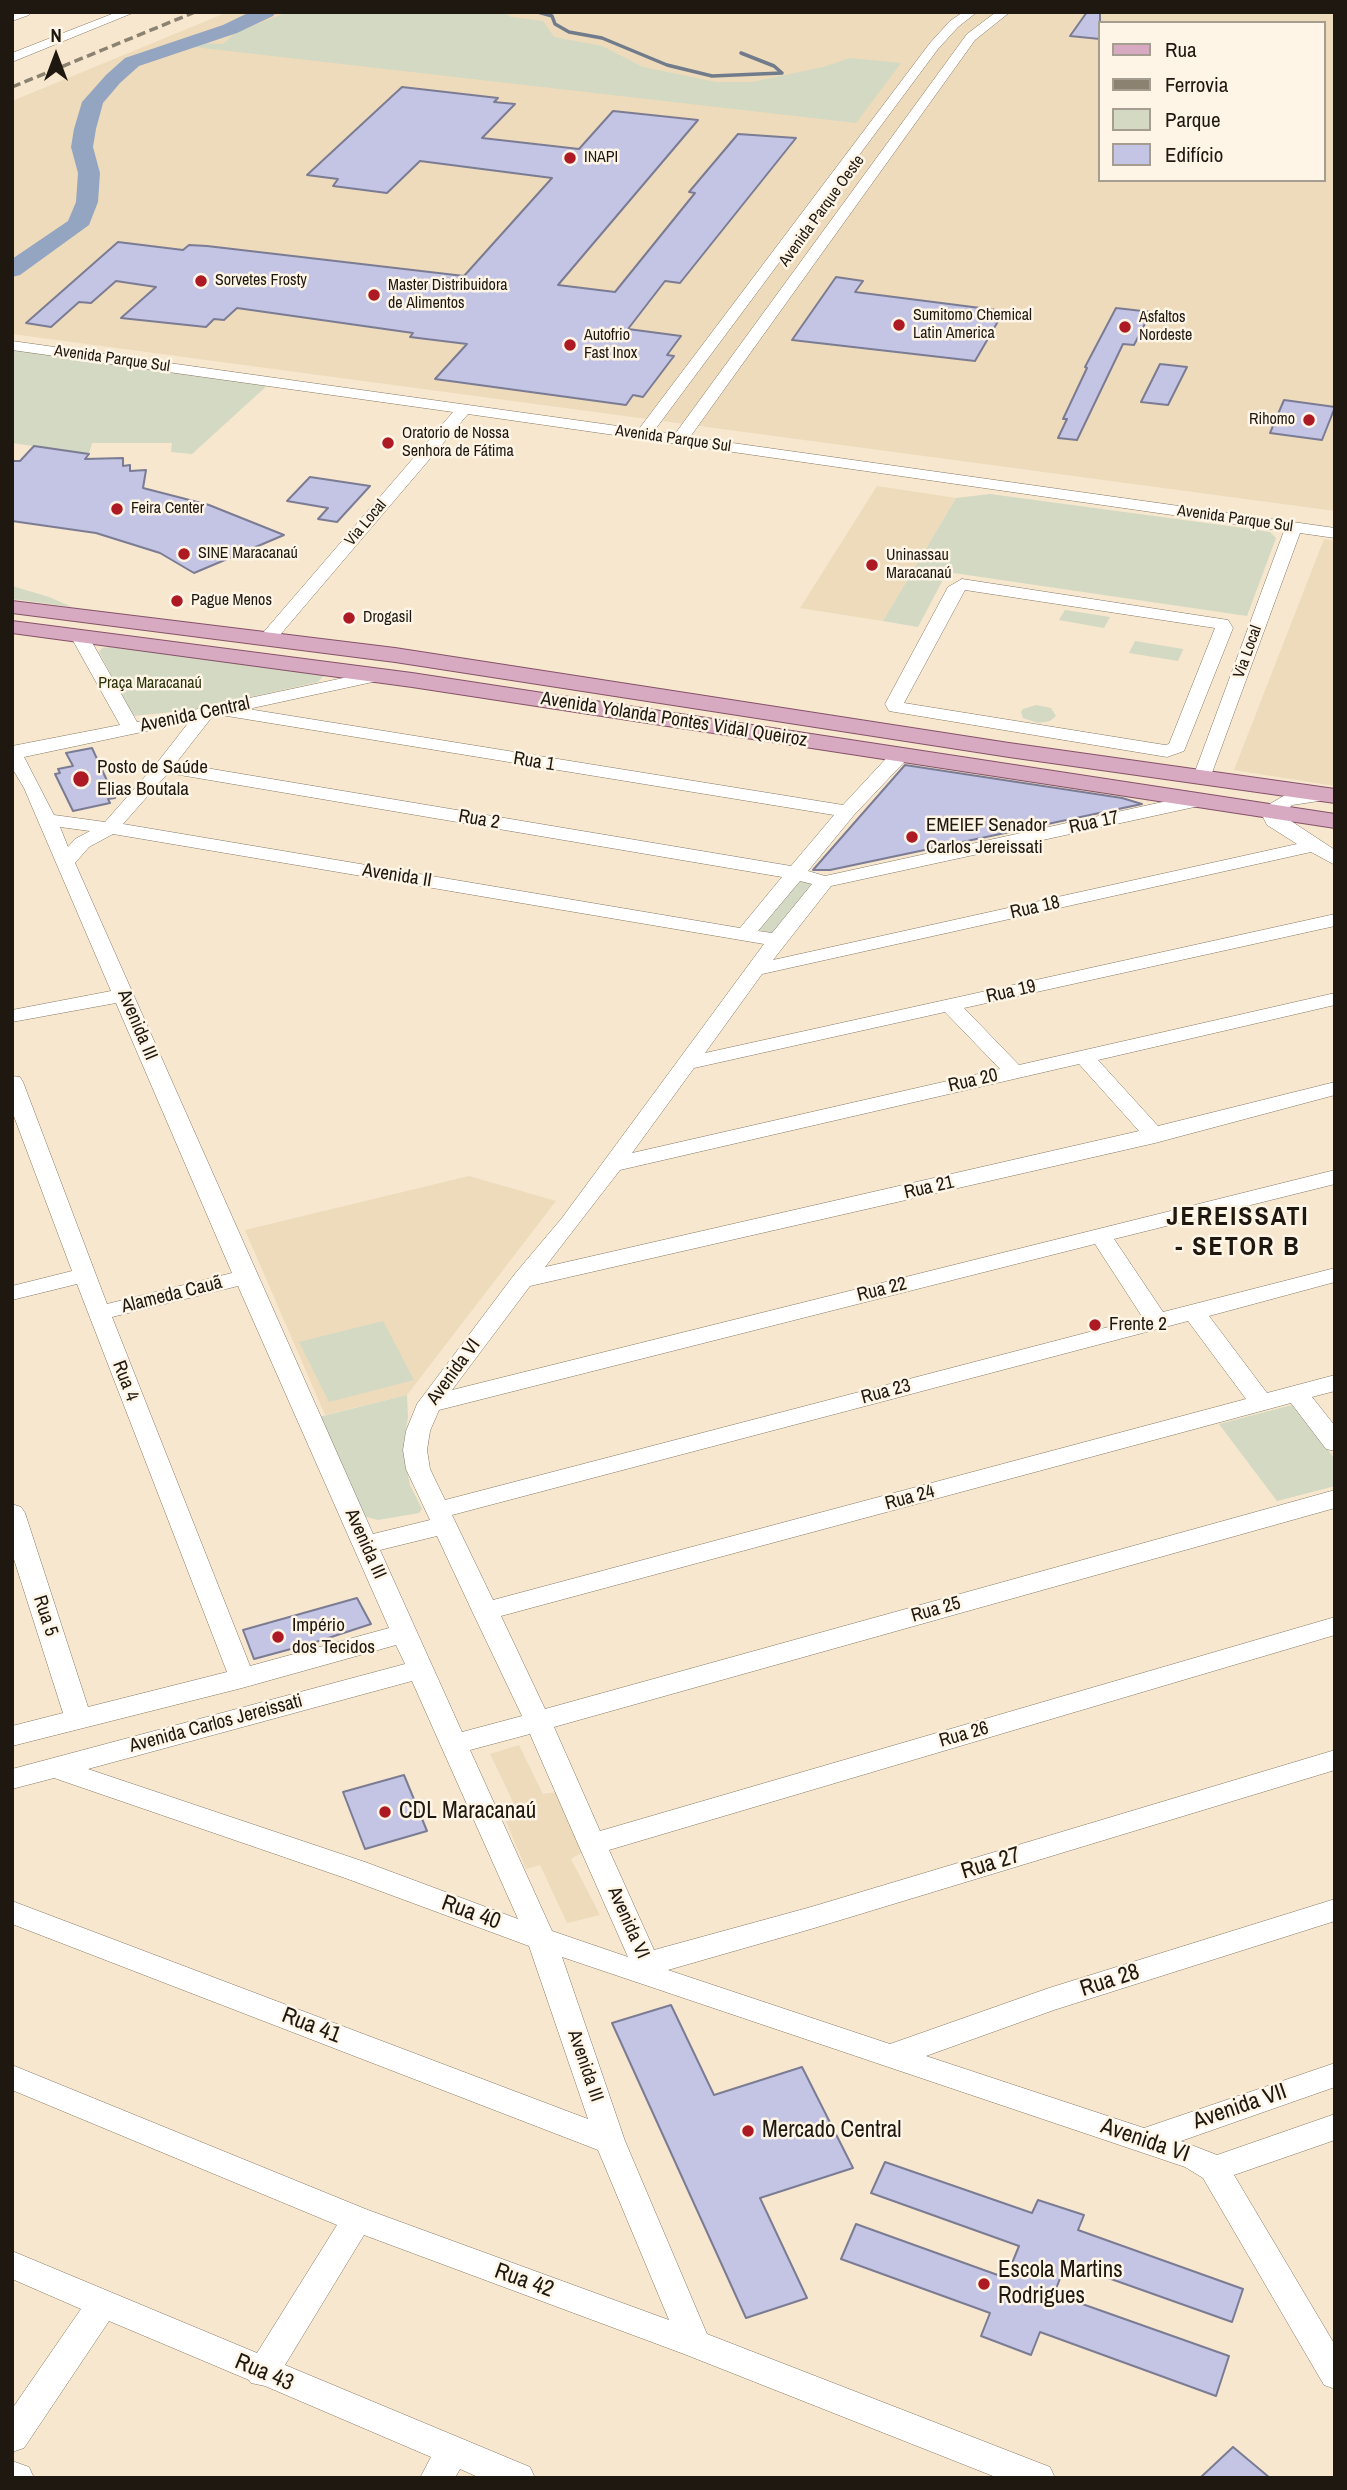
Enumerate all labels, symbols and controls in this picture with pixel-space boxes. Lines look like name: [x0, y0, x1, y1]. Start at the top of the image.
north arrow: [21, 21, 91, 91]
legend: [1098, 21, 1326, 182]
text: N: [50, 22, 62, 48]
text: Rua: [1165, 35, 1197, 64]
text: Ferrovia: [1165, 70, 1228, 99]
text: Parque: [1165, 105, 1221, 134]
text: Edifício: [1165, 140, 1223, 169]
place label: INAPI: [584, 148, 618, 168]
marker: INAPI: [562, 150, 578, 166]
street label: Avenida Parque Oeste: [775, 152, 869, 270]
place label: Sorvetes Frosty: [215, 271, 307, 291]
marker: Sorvetes Frosty: [193, 273, 209, 289]
place label: Master Distribuidora de Alimentos: [388, 276, 508, 314]
marker: Master Distribuidora de Alimentos: [366, 287, 382, 303]
place label: Sumitomo Chemical Latin America: [913, 306, 1032, 344]
place label: Asfaltos Nordeste: [1139, 308, 1192, 346]
marker: Sumitomo Chemical Latin America: [891, 317, 907, 333]
marker: Asfaltos Nordeste: [1117, 319, 1133, 335]
place label: Autofrio Fast Inox: [584, 326, 637, 364]
marker: Autofrio Fast Inox: [562, 337, 578, 353]
street label: Avenida Parque Sul: [53, 341, 171, 377]
place label: Rihomo: [1249, 410, 1295, 430]
marker: Rihomo: [1301, 412, 1317, 428]
street label: Avenida Parque Sul: [614, 421, 732, 457]
place label: Oratorio de Nossa Senhora de Fátima: [402, 424, 514, 462]
marker: Oratorio de Nossa Senhora de Fátima: [380, 435, 396, 451]
street label: Via Local: [341, 496, 391, 550]
place label: Feira Center: [131, 499, 204, 519]
marker: Feira Center: [109, 501, 125, 517]
street label: Avenida Parque Sul: [1176, 501, 1294, 537]
place label: SINE Maracanaú: [198, 544, 298, 564]
marker: SINE Maracanaú: [176, 546, 192, 562]
place label: Uninassau Maracanaú: [886, 546, 952, 584]
marker: Uninassau Maracanaú: [864, 557, 880, 573]
place label: Pague Menos: [191, 591, 272, 611]
marker: Pague Menos: [169, 593, 185, 609]
place label: Drogasil: [363, 608, 412, 628]
marker: Drogasil: [341, 610, 357, 626]
street label: Via Local: [1230, 623, 1266, 681]
park label: Praça Maracanaú: [98, 674, 202, 694]
street label: Avenida Yolanda Pontes Vidal Queiroz: [539, 688, 809, 752]
street label: Avenida Central: [138, 692, 252, 738]
street label: Rua 1: [512, 747, 556, 777]
place label: Posto de Saúde Elias Boutala: [97, 757, 208, 801]
marker: Posto de Saúde Elias Boutala: [71, 769, 91, 789]
street label: Rua 2: [457, 805, 501, 835]
street label: Rua 17: [1067, 807, 1121, 839]
place label: EMEIEF Senador Carlos Jereissati: [926, 815, 1047, 859]
marker: EMEIEF Senador Carlos Jereissati: [904, 829, 920, 845]
street label: Avenida II: [361, 859, 433, 893]
street label: Rua 18: [1008, 891, 1062, 925]
street label: Rua 19: [984, 975, 1038, 1009]
street label: Avenida III: [112, 986, 162, 1064]
street label: Rua 20: [946, 1064, 1000, 1098]
street label: Rua 21: [902, 1171, 956, 1205]
district label: JEREISSATI - SETOR B: [1168, 1202, 1308, 1264]
street label: Alameda Cauã: [119, 1271, 225, 1319]
street label: Rua 22: [855, 1273, 909, 1307]
place label: Frente 2: [1109, 1314, 1167, 1336]
marker: Frente 2: [1087, 1317, 1103, 1333]
street label: Avenida VI: [422, 1335, 486, 1409]
street label: Rua 4: [107, 1358, 143, 1404]
street label: Rua 23: [859, 1374, 913, 1410]
street label: Rua 24: [883, 1480, 937, 1516]
street label: Avenida III: [339, 1505, 391, 1583]
street label: Rua 25: [909, 1592, 963, 1628]
street label: Rua 5: [28, 1593, 62, 1639]
place label: Império dos Tecidos: [292, 1615, 375, 1659]
marker: Império dos Tecidos: [270, 1629, 286, 1645]
street label: Avenida Carlos Jereissati: [127, 1690, 305, 1758]
street label: Rua 26: [937, 1717, 991, 1753]
place label: CDL Maracanaú: [399, 1798, 536, 1826]
marker: CDL Maracanaú: [377, 1804, 393, 1820]
street label: Rua 27: [958, 1842, 1024, 1886]
street label: Avenida VI: [602, 1884, 654, 1962]
street label: Rua 40: [438, 1890, 504, 1936]
street label: Rua 28: [1077, 1958, 1143, 2004]
street label: Rua 41: [278, 2002, 344, 2050]
street label: Avenida III: [562, 2027, 608, 2105]
street label: Avenida VII: [1190, 2078, 1290, 2136]
street label: Avenida VI: [1097, 2113, 1193, 2169]
place label: Mercado Central: [762, 2117, 901, 2145]
marker: Mercado Central: [740, 2123, 756, 2139]
place label: Escola Martins Rodrigues: [998, 2257, 1123, 2311]
street label: Rua 42: [491, 2258, 557, 2304]
marker: Escola Martins Rodrigues: [976, 2276, 992, 2292]
street label: Rua 43: [231, 2348, 297, 2398]

